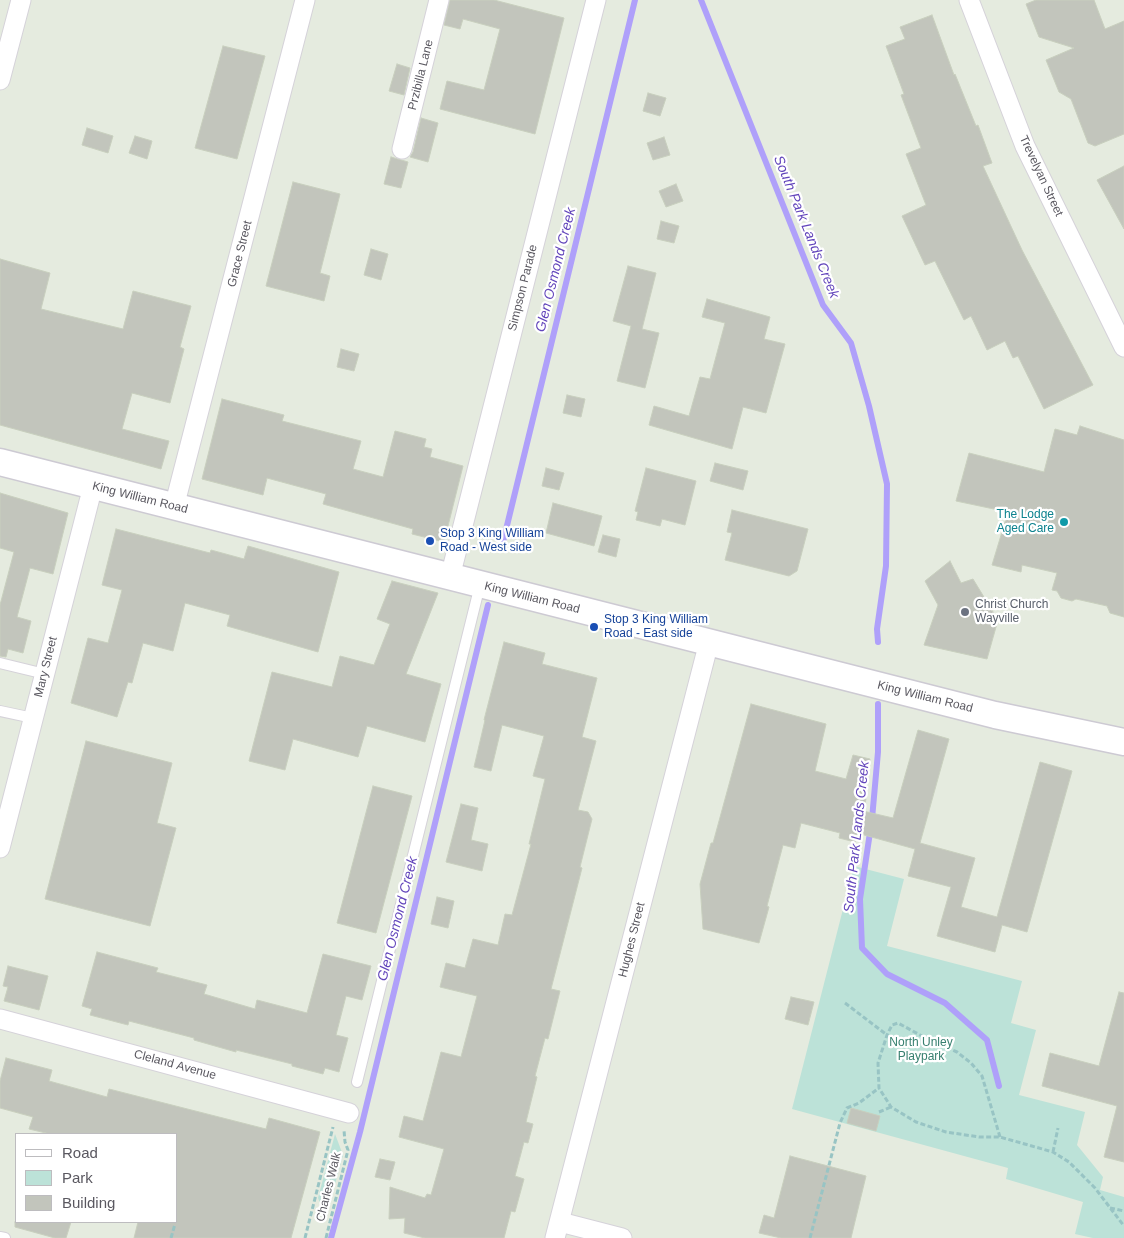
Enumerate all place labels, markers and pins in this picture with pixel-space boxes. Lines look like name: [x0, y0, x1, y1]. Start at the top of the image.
place label: The Lodge Aged Care: [997, 508, 1054, 536]
marker: The Lodge Aged Care: [1058, 516, 1070, 528]
place label: Stop 3 King William Road - West side: [440, 527, 544, 555]
marker: Stop 3 King William Road - West side: [424, 535, 436, 547]
place label: Christ Church Wayville: [975, 598, 1048, 626]
marker: Christ Church Wayville: [959, 606, 971, 618]
place label: Stop 3 King William Road - East side: [604, 613, 708, 641]
marker: Stop 3 King William Road - East side: [588, 621, 600, 633]

